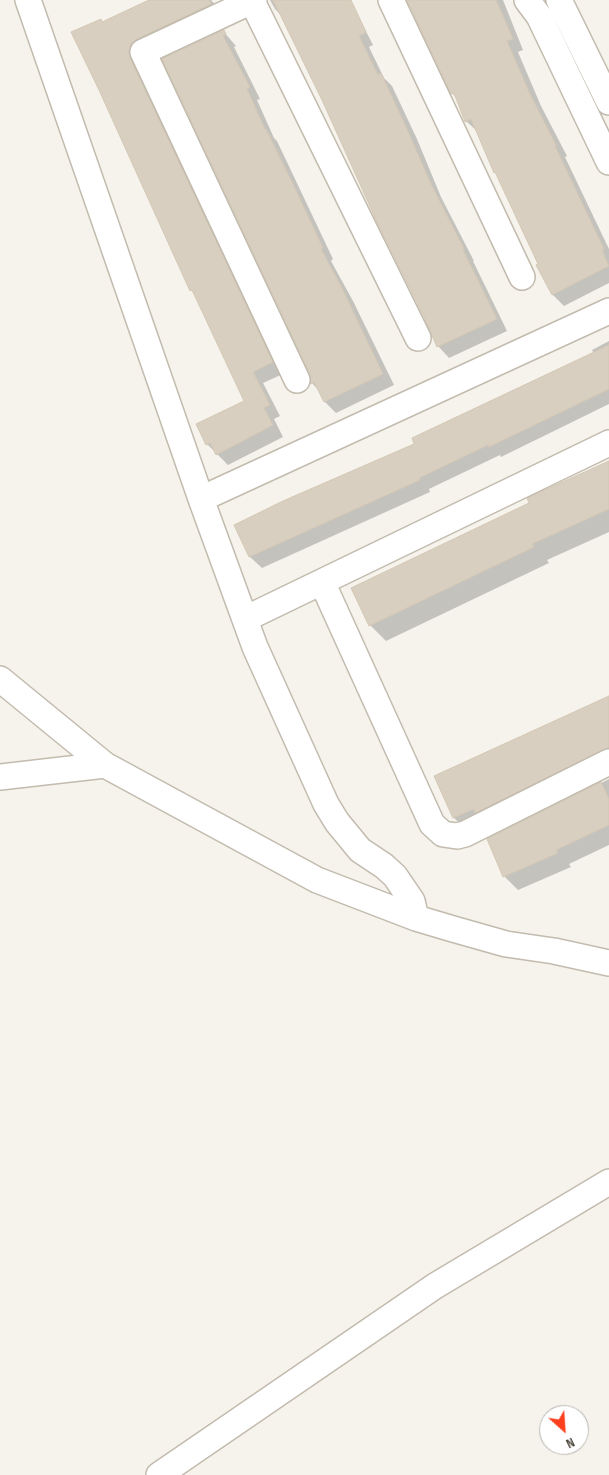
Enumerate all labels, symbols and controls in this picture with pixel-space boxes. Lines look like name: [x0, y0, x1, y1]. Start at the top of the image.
north arrow: [539, 1405, 589, 1455]
text: N: [563, 1434, 577, 1452]

